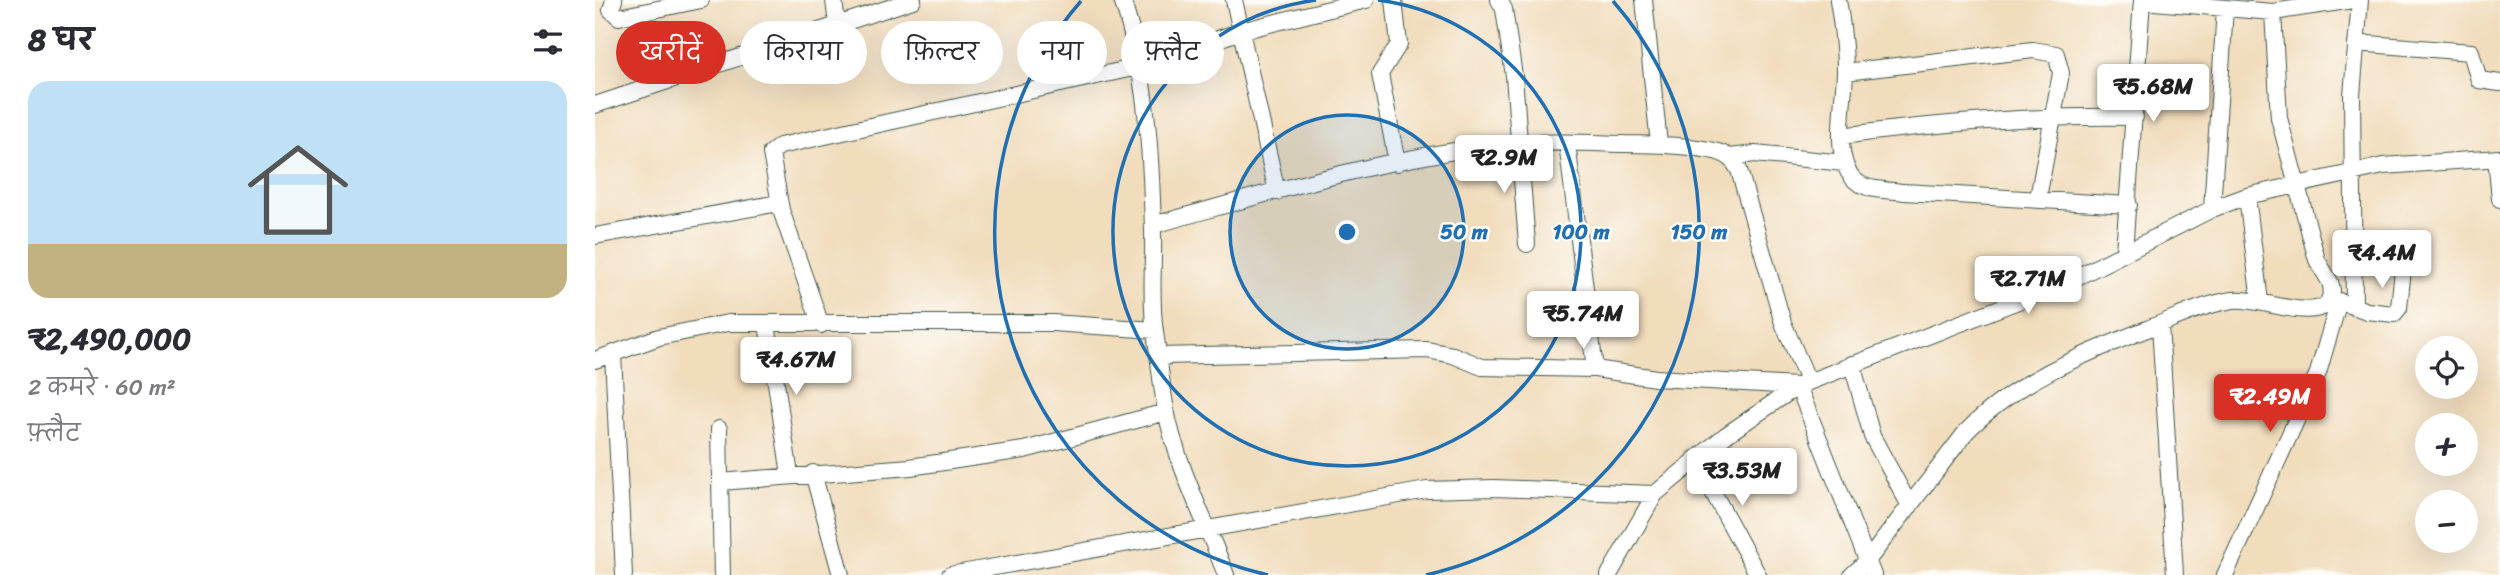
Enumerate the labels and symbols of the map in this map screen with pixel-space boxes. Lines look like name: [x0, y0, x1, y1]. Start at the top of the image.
pin: ₹5.68M: [2096, 64, 2210, 124]
pin: ₹2.9M: [1455, 136, 1553, 195]
text: 50 m: [1440, 213, 1489, 251]
text: 100 m: [1552, 213, 1610, 251]
text: 150 m: [1671, 213, 1728, 251]
centre of rings: [1335, 220, 1359, 244]
pin: ₹4.4M: [2333, 230, 2431, 290]
pin: ₹2.71M: [1971, 256, 2085, 316]
pin: ₹5.74M: [1526, 292, 1640, 351]
pin: ₹4.67M: [739, 338, 853, 397]
pin: ₹2.49M: [2213, 374, 2327, 434]
pin: ₹3.53M: [1685, 448, 1799, 508]

